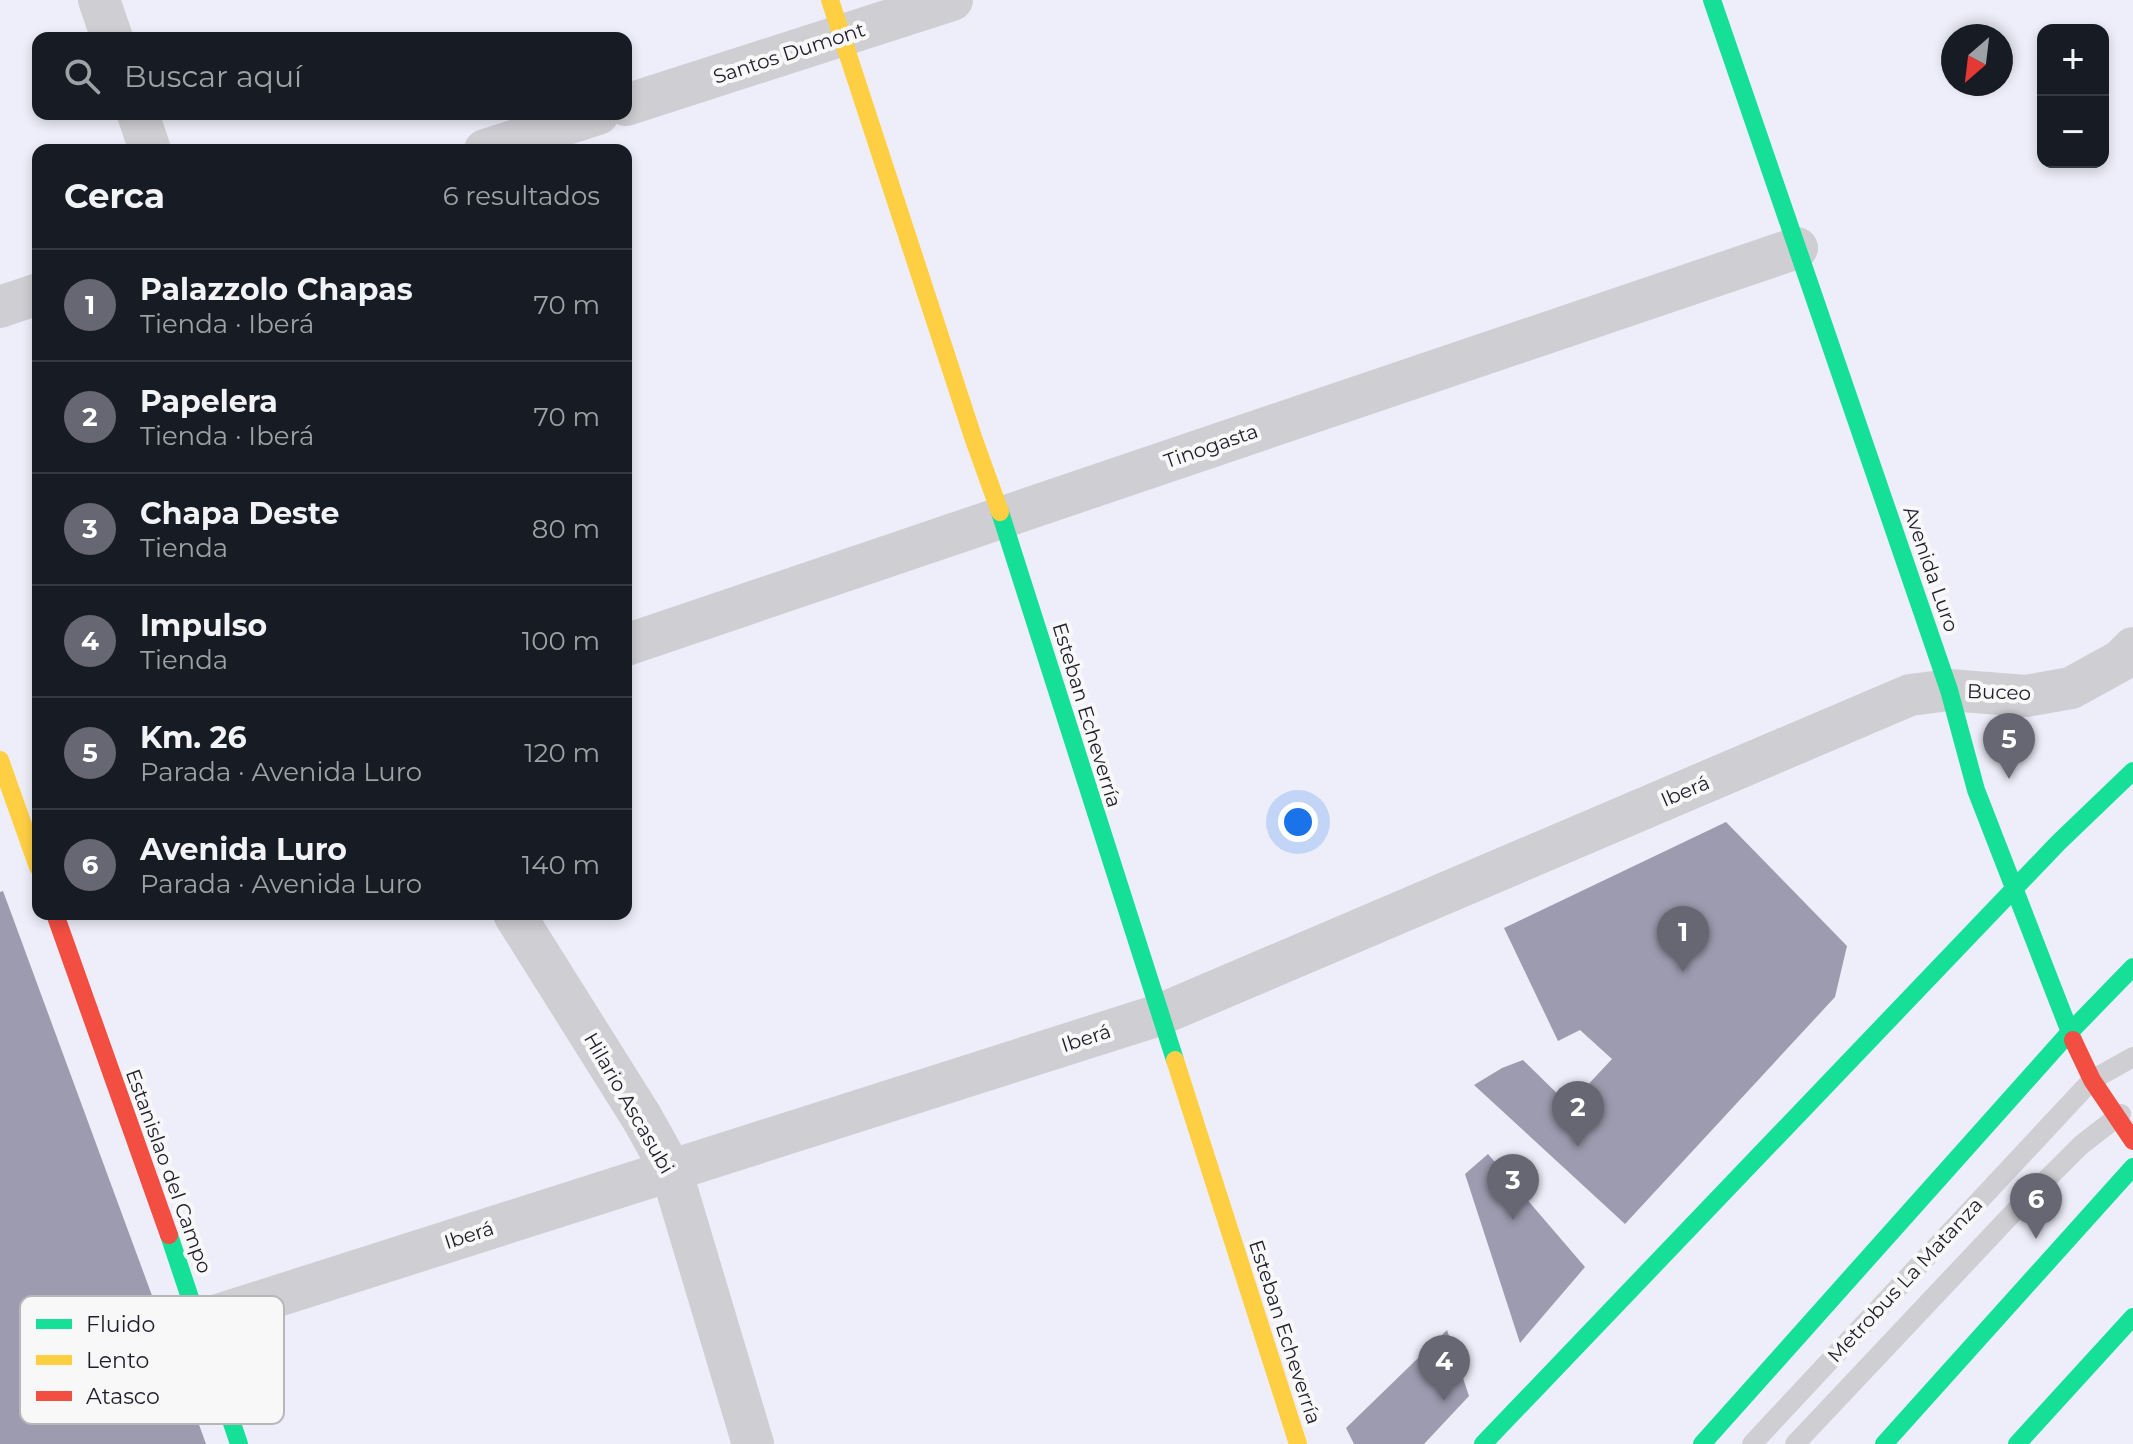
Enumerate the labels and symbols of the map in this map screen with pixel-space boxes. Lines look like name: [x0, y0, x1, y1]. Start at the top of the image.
street label: Santos Dumont: [710, 17, 868, 89]
north arrow: [1941, 24, 2013, 96]
street label: Tinogasta: [1161, 419, 1261, 473]
street label: Avenida Luro: [1898, 503, 1964, 635]
street label: Esteban Echeverría: [1047, 620, 1127, 810]
street label: Buceo: [1966, 679, 2032, 705]
pin: 5: [1983, 713, 2035, 779]
street label: Iberá: [1657, 770, 1713, 812]
your location: [1278, 802, 1318, 842]
pin: 1: [1657, 906, 1709, 972]
street label: Iberá: [1058, 1019, 1114, 1057]
street label: Hilario Ascasubi: [579, 1028, 679, 1178]
street label: Estanislao del Campo: [121, 1066, 217, 1276]
pin: 2: [1552, 1081, 1604, 1147]
pin: 3: [1487, 1154, 1539, 1220]
pin: 6: [2010, 1173, 2062, 1239]
street label: Metrobus La Matanza: [1822, 1193, 1988, 1367]
street label: Iberá: [441, 1216, 497, 1254]
street label: Esteban Echeverría: [1244, 1237, 1326, 1427]
legend: [20, 1296, 284, 1424]
text: Fluido: [86, 1311, 155, 1338]
pin: 4: [1418, 1335, 1470, 1401]
text: Lento: [86, 1347, 149, 1374]
text: Atasco: [86, 1383, 160, 1410]

